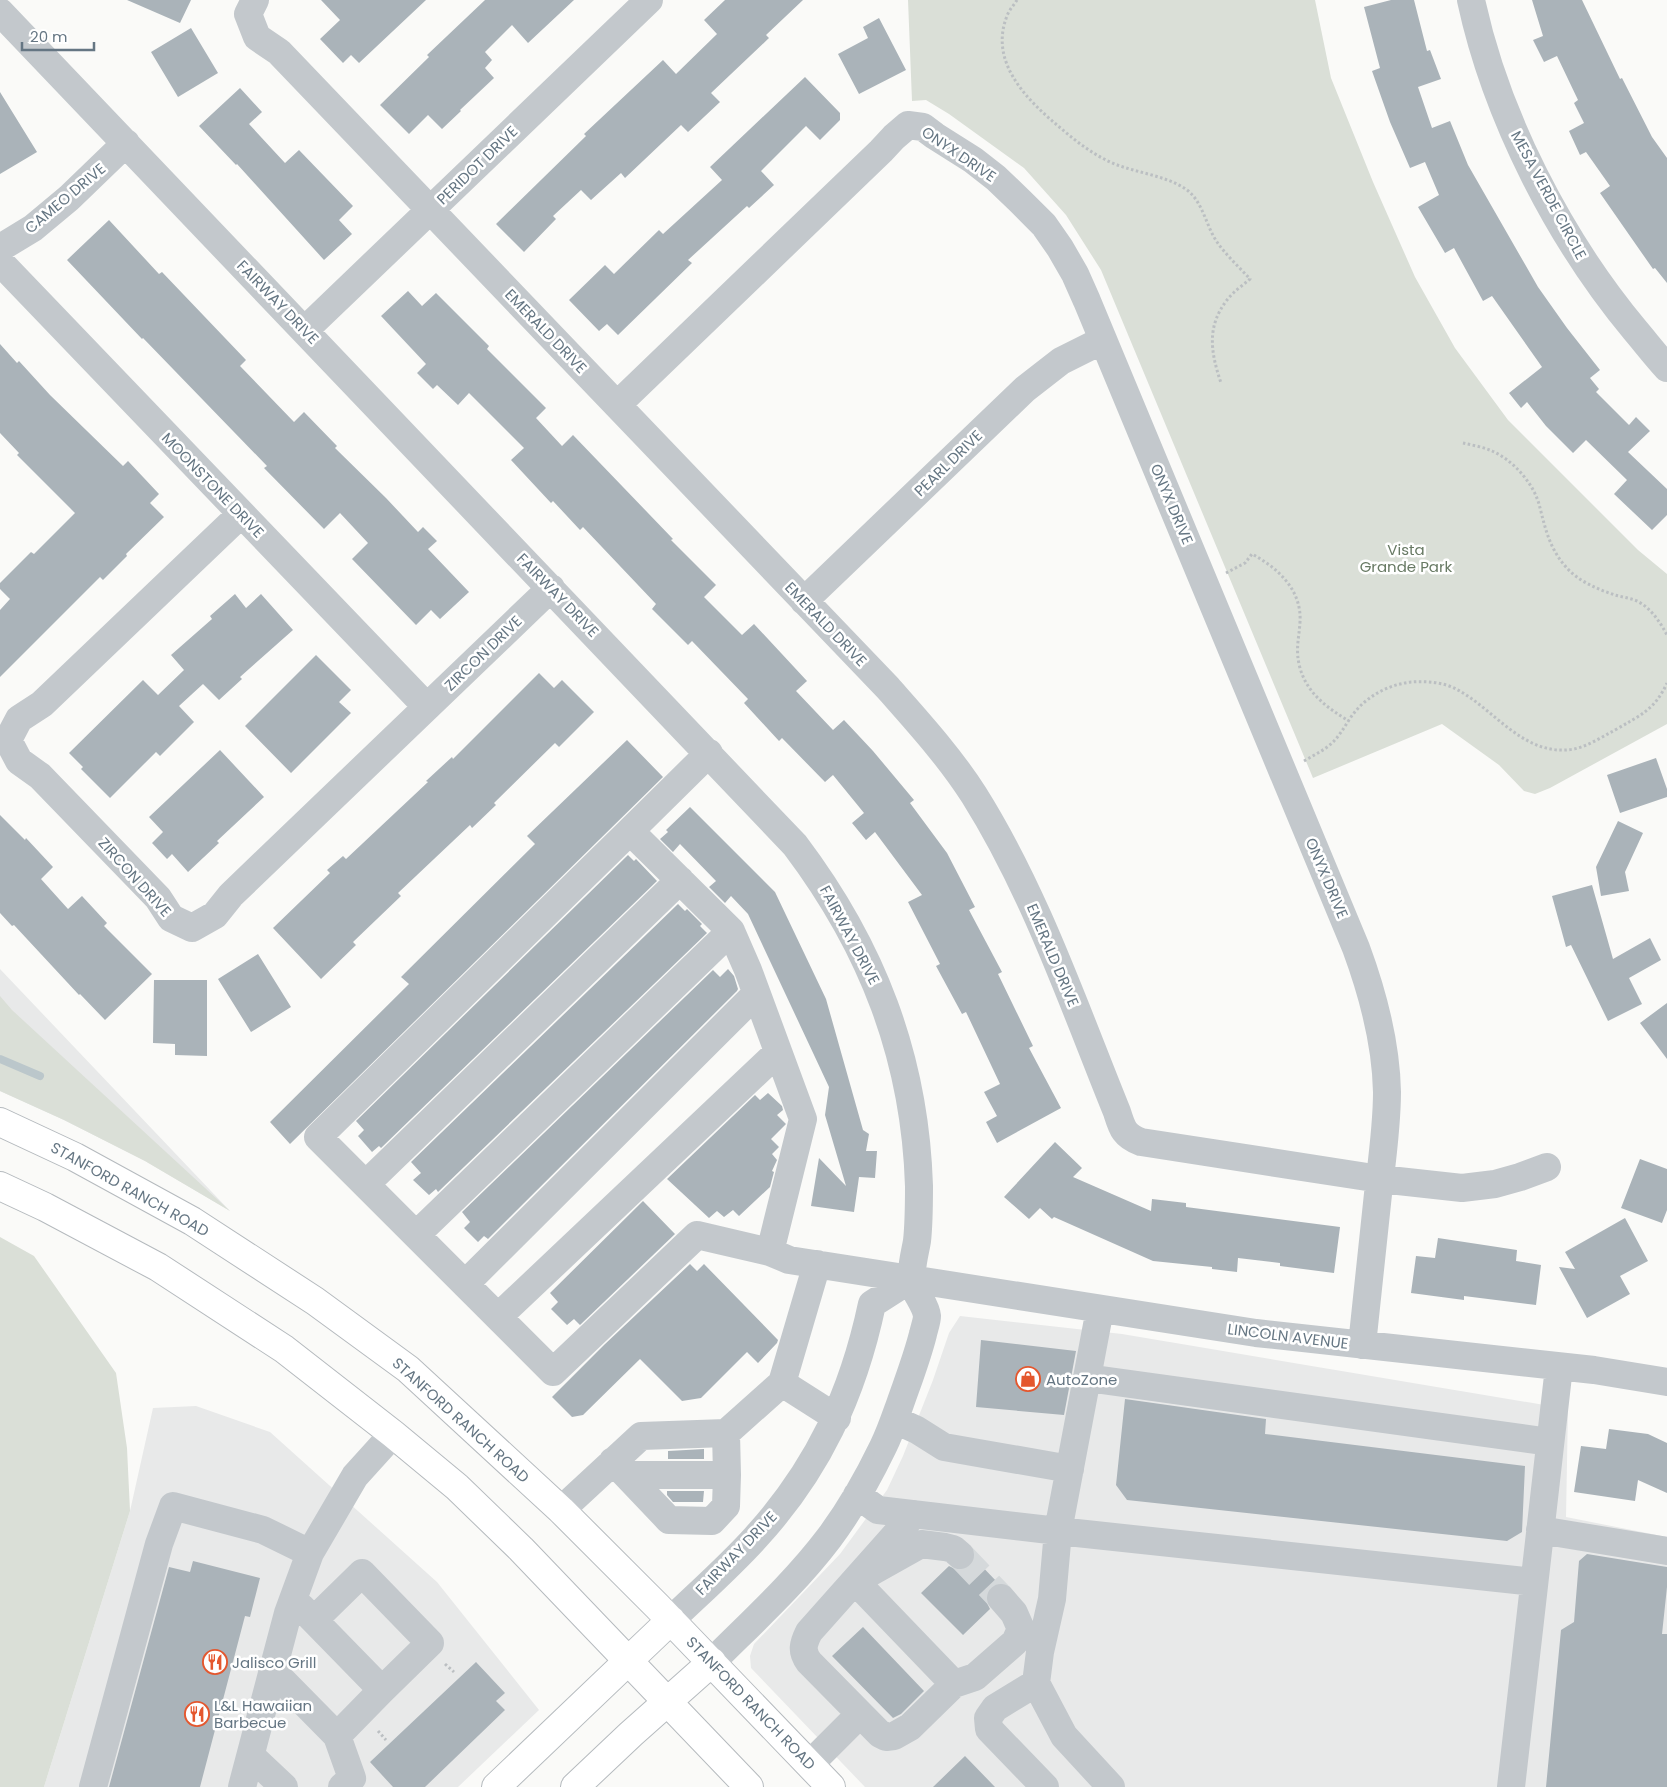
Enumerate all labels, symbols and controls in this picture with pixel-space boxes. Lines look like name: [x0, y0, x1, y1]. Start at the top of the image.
scale bar: [22, 20, 95, 52]
text: 20 m: [30, 26, 68, 47]
street label: PERIDOT DRIVE: [432, 121, 522, 209]
street label: ONYX DRIVE: [918, 121, 1000, 187]
street label: MESA VERDE CIRCLE: [1506, 127, 1592, 263]
street label: CAMEO DRIVE: [20, 158, 110, 238]
street label: FAIRWAY DRIVE: [233, 255, 323, 349]
street label: EMERALD DRIVE: [500, 284, 592, 378]
street label: PEARL DRIVE: [909, 425, 987, 501]
street label: MOONSTONE DRIVE: [157, 428, 269, 542]
street label: ONYX DRIVE: [1146, 460, 1198, 548]
park label: Vista Grande Park: [1360, 539, 1453, 577]
street label: FAIRWAY DRIVE: [513, 548, 603, 642]
street label: EMERALD DRIVE: [780, 577, 872, 671]
street label: ZIRCON DRIVE: [440, 611, 526, 695]
street label: ZIRCON DRIVE: [94, 833, 176, 921]
street label: ONYX DRIVE: [1301, 834, 1353, 922]
street label: FAIRWAY DRIVE: [815, 882, 885, 988]
street label: EMERALD DRIVE: [1022, 900, 1084, 1010]
street label: STANFORD RANCH ROAD: [47, 1137, 213, 1241]
street label: LINCOLN AVENUE: [1226, 1318, 1350, 1354]
street label: STANFORD RANCH ROAD: [388, 1353, 534, 1487]
shop icon: AutoZone: [1015, 1366, 1041, 1392]
place label: AutoZone: [1046, 1369, 1117, 1390]
street label: FAIRWAY DRIVE: [691, 1506, 781, 1600]
street label: STANFORD RANCH ROAD: [682, 1632, 820, 1774]
restaurant icon: Jalisco Grill: [202, 1649, 228, 1675]
place label: Jalisco Grill: [232, 1652, 316, 1673]
place label: L&L Hawaiian Barbecue: [214, 1695, 312, 1733]
restaurant icon: L&L Hawaiian Barbecue: [184, 1701, 210, 1727]

